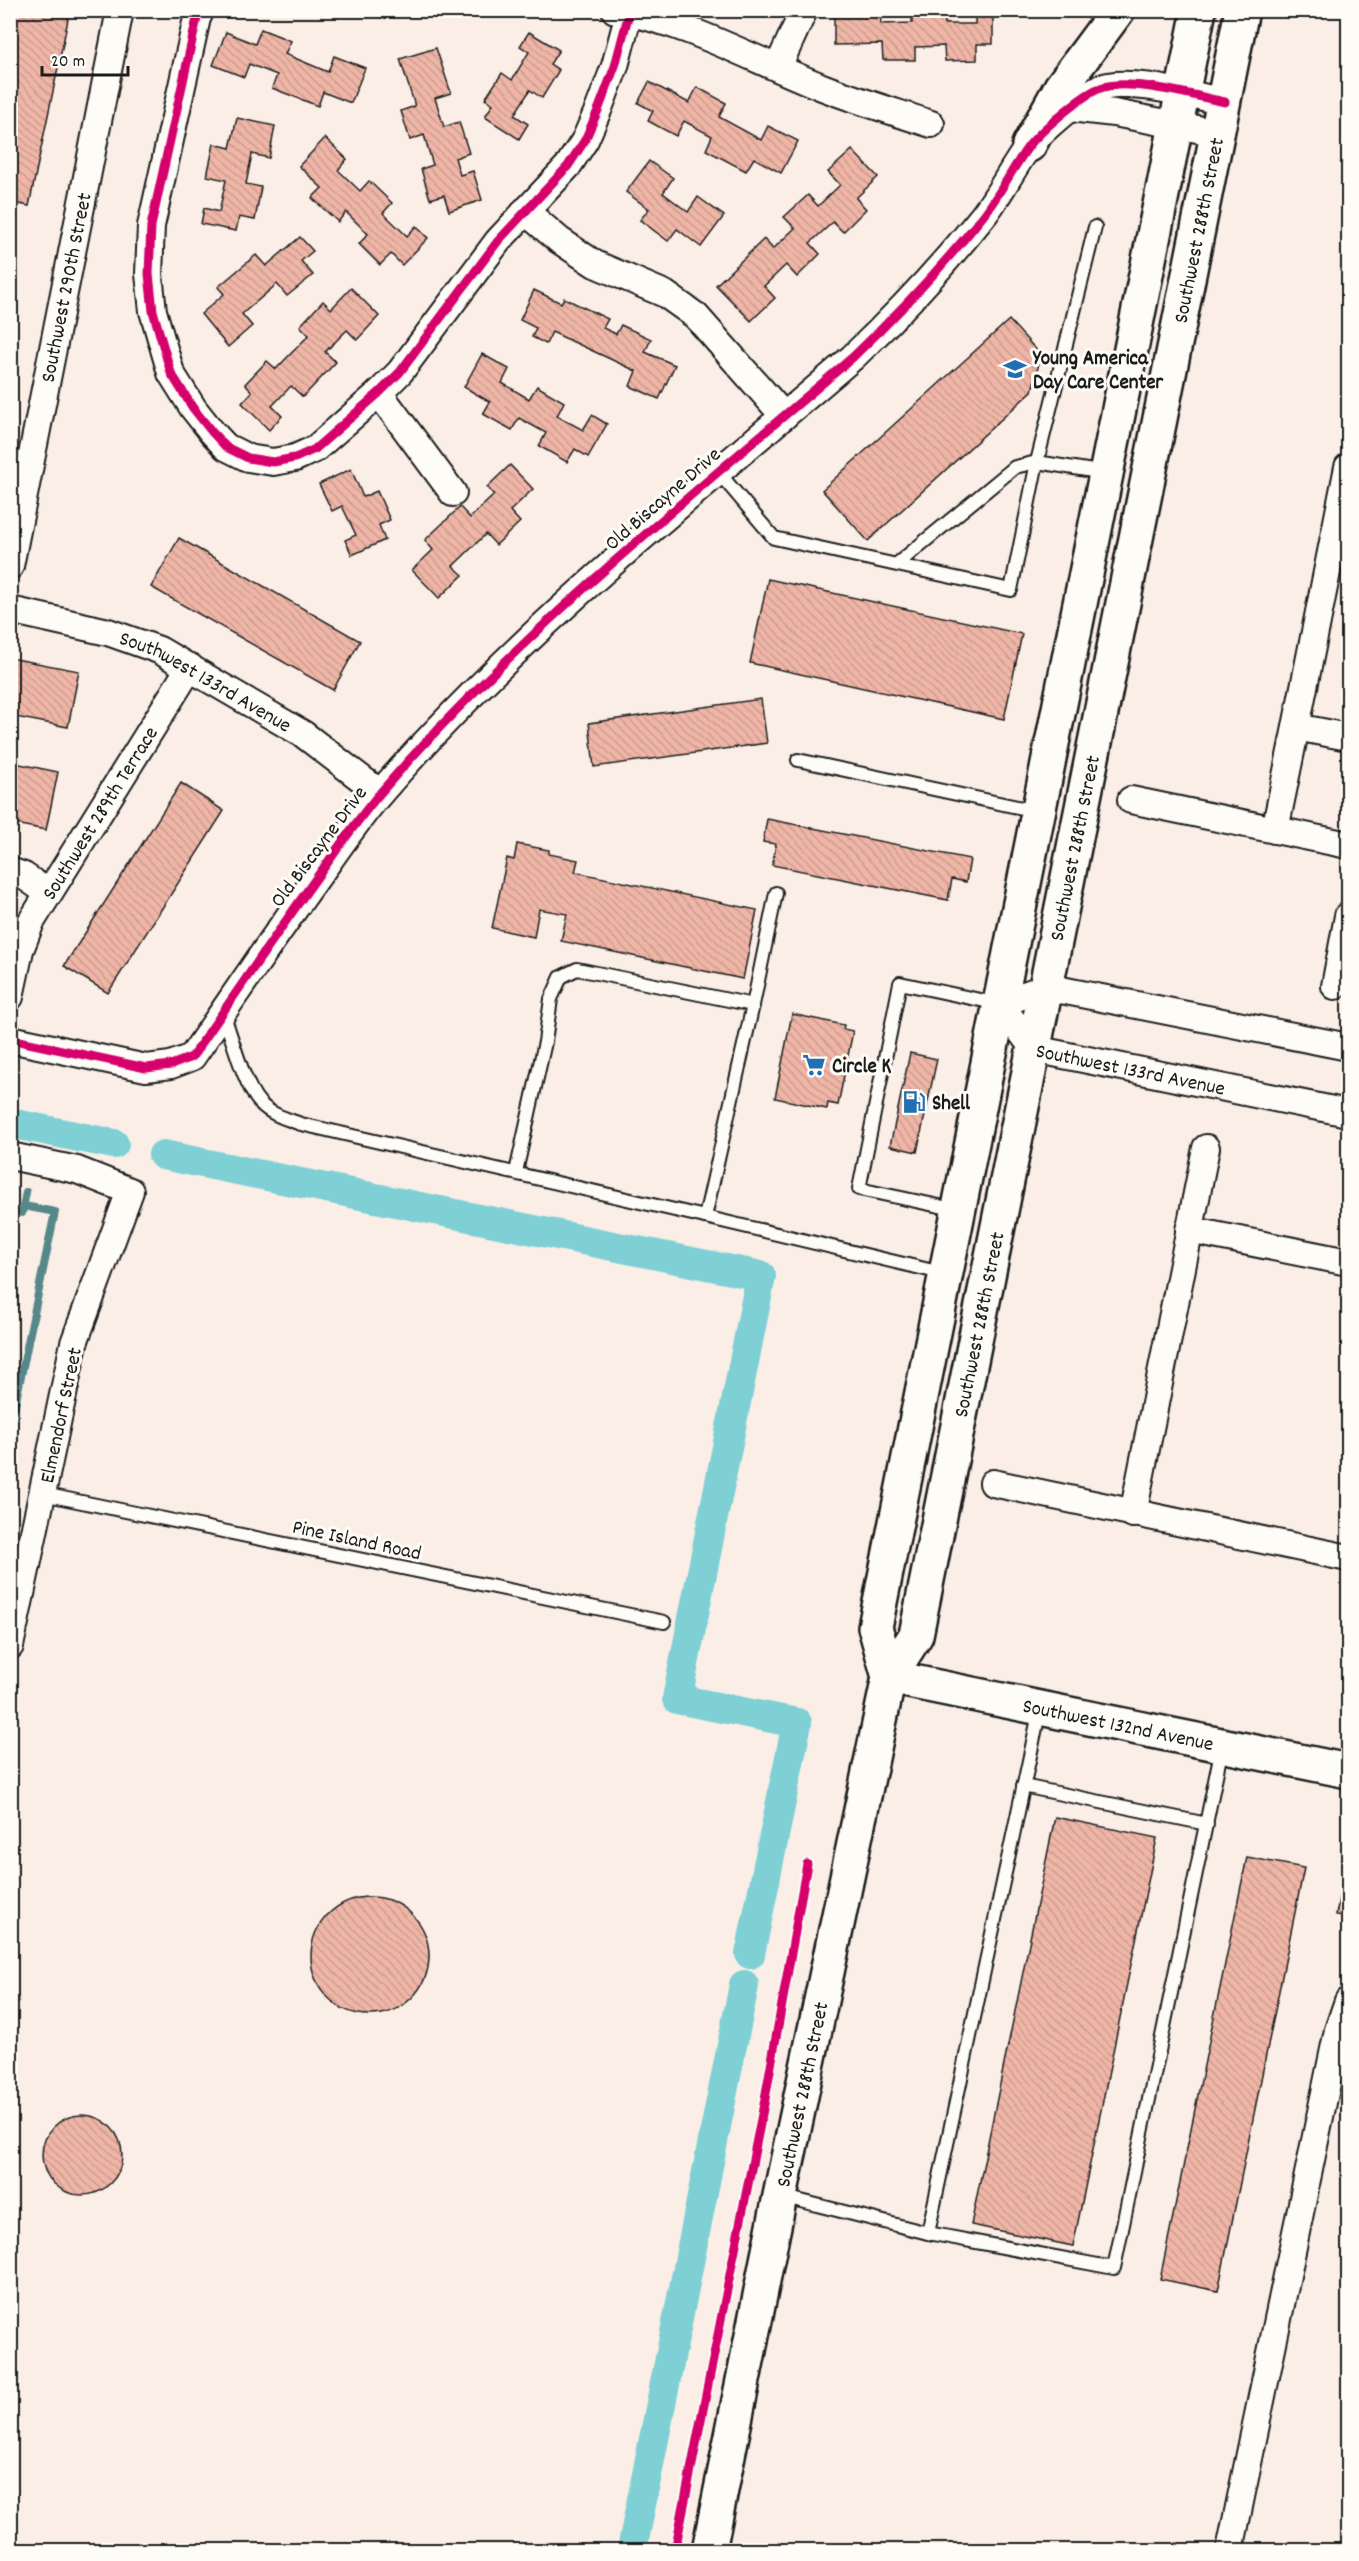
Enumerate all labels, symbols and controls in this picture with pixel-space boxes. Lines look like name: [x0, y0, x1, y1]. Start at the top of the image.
scale bar: [42, 39, 128, 77]
text: 20 m: [51, 50, 85, 75]
street label: Southwest 288th Street: [1167, 135, 1234, 326]
street label: Southwest 290th Street: [35, 190, 102, 385]
place label: Young America Day Care Center: [1032, 345, 1164, 399]
school or university icon: Young America Day Care Center: [1002, 356, 1028, 382]
street label: Old Biscayne Drive: [599, 441, 729, 559]
street label: Southwest 133rd Avenue: [115, 625, 296, 742]
street label: Southwest 289th Terrace: [36, 722, 167, 907]
street label: Southwest 288th Street: [1044, 753, 1110, 944]
street label: Old Biscayne Drive: [265, 781, 376, 915]
street label: Southwest 133rd Avenue: [1033, 1038, 1227, 1106]
supermarket icon: Circle K: [801, 1052, 827, 1078]
place label: Circle K: [832, 1053, 891, 1083]
fuel station icon: Shell: [901, 1089, 927, 1115]
place label: Shell: [932, 1090, 971, 1120]
street label: Southwest 288th Street: [948, 1229, 1015, 1420]
street label: Elmendorf Street: [34, 1345, 92, 1486]
street label: Pine Island Road: [289, 1514, 424, 1570]
street label: Southwest 132nd Avenue: [1019, 1693, 1216, 1761]
street label: Southwest 288th Street: [770, 1999, 838, 2190]

